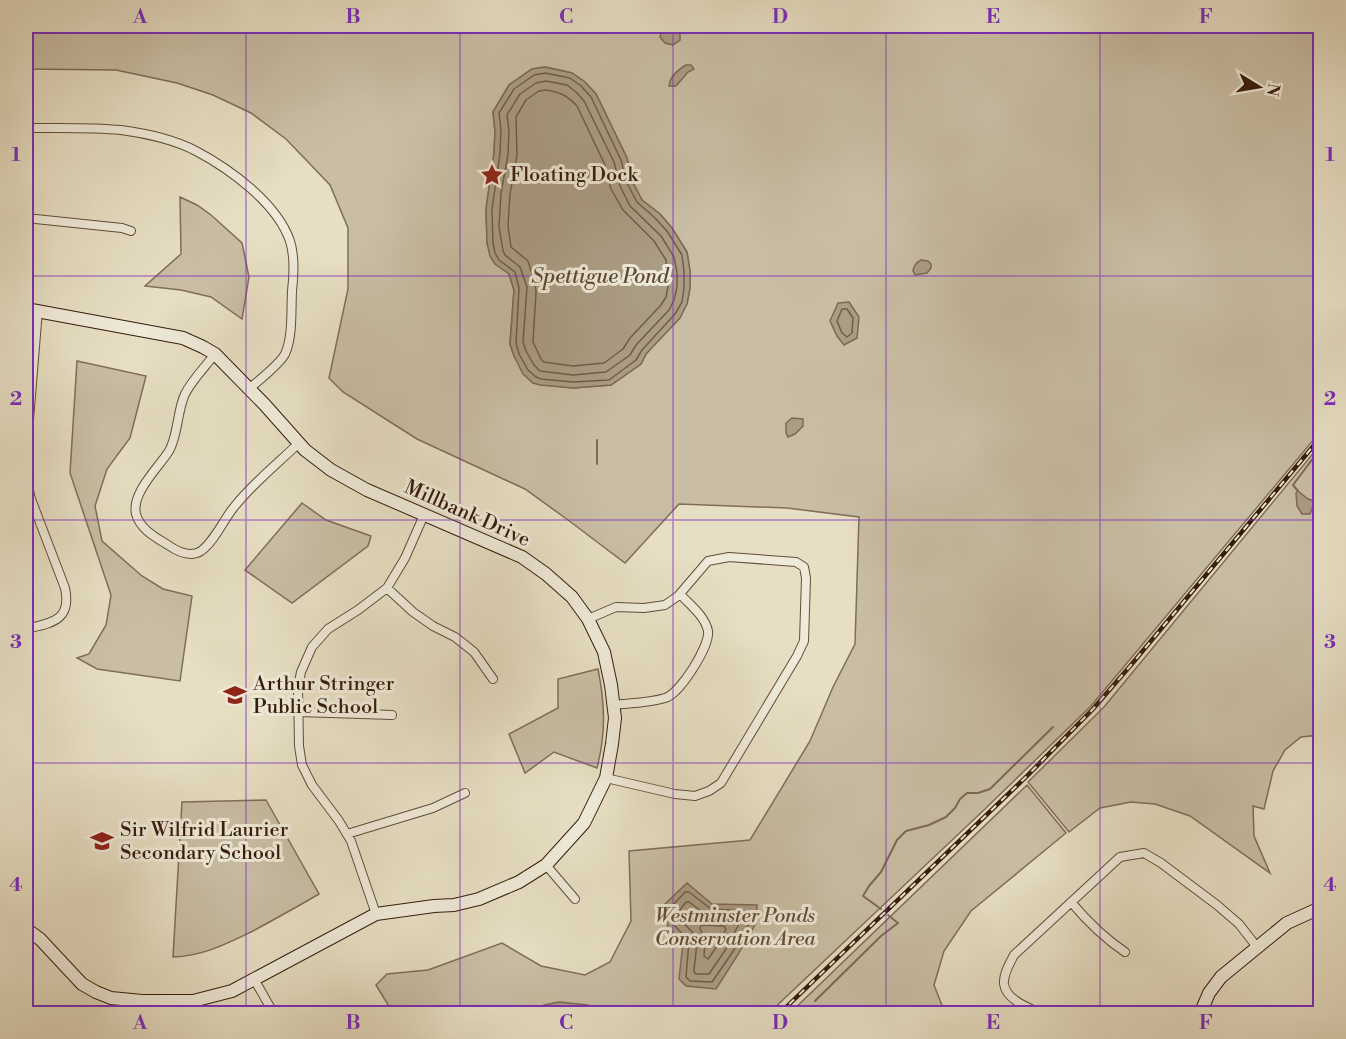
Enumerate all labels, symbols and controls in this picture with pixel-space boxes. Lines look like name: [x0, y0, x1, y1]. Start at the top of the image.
text: A: [132, 5, 148, 30]
text: B: [345, 5, 361, 30]
text: C: [559, 5, 573, 30]
text: D: [772, 5, 788, 30]
text: E: [986, 5, 1000, 30]
text: F: [1199, 5, 1213, 30]
north arrow: [1229, 57, 1289, 117]
text: N: [1262, 82, 1284, 98]
text: 1: [11, 143, 21, 168]
text: 1: [1325, 143, 1335, 168]
place icon: Floating Dock: [479, 162, 505, 188]
place label: Floating Dock: [510, 163, 639, 188]
water label: Spettigue Pond: [531, 264, 670, 290]
text: 2: [10, 387, 22, 412]
text: 2: [1324, 387, 1336, 412]
street label: Millbank Drive: [400, 475, 534, 553]
text: 3: [10, 630, 22, 655]
text: 3: [1324, 630, 1336, 655]
place label: Arthur Stringer Public School: [252, 672, 395, 720]
school or university icon: Arthur Stringer Public School: [222, 682, 248, 708]
place label: Sir Wilfrid Laurier Secondary School: [120, 818, 289, 866]
school or university icon: Sir Wilfrid Laurier Secondary School: [89, 828, 115, 854]
text: 4: [9, 873, 23, 898]
text: 4: [1323, 873, 1337, 898]
park label: Westminster Ponds Conservation Area: [655, 904, 816, 952]
text: A: [132, 1011, 148, 1036]
text: B: [345, 1011, 361, 1036]
text: C: [559, 1011, 573, 1036]
text: D: [772, 1011, 788, 1036]
text: E: [986, 1011, 1000, 1036]
text: F: [1199, 1011, 1213, 1036]

